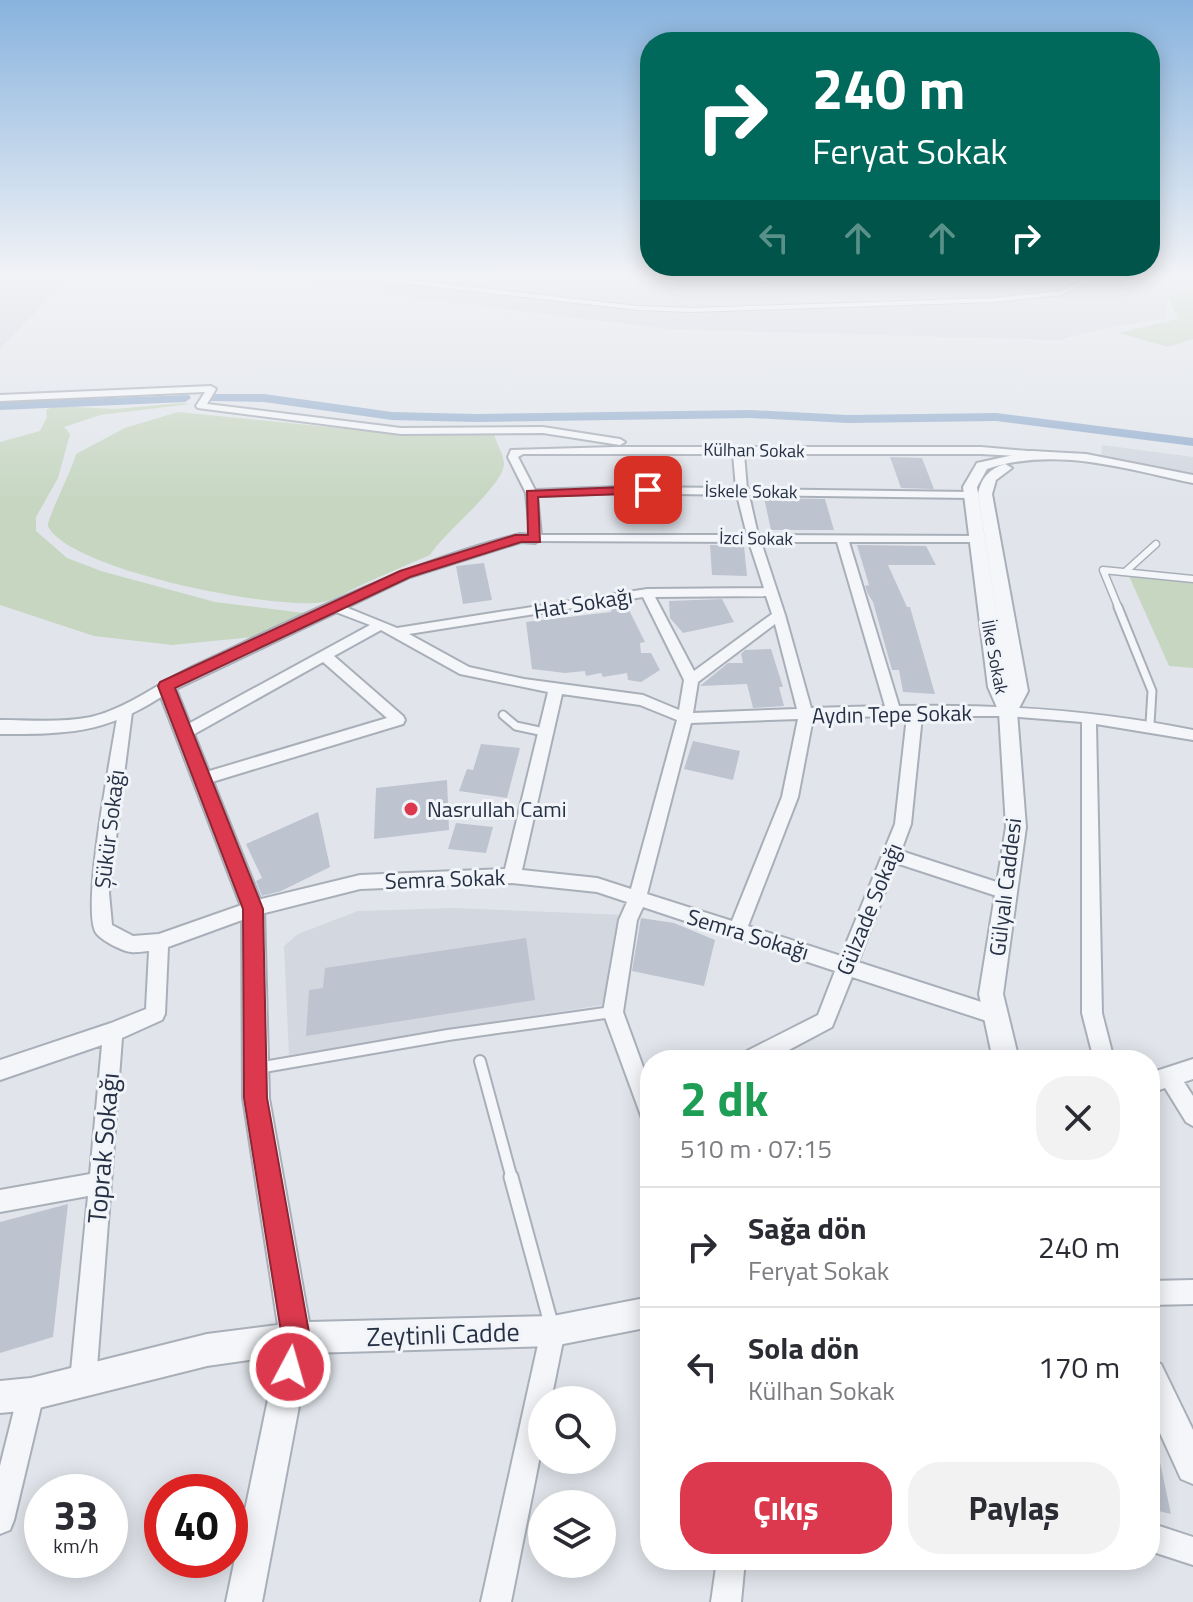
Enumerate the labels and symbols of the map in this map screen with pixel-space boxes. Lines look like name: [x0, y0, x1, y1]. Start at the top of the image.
street label: Külhan Sokak: [703, 436, 805, 464]
pin: [614, 456, 682, 524]
street label: İskele Sokak: [704, 477, 798, 505]
street label: İzci Sokak: [719, 524, 793, 552]
street label: Hat Sokağı: [531, 578, 635, 628]
street label: İlke Sokak: [975, 617, 1016, 697]
street label: Aydın Tepe Sokak: [812, 696, 973, 732]
street label: Şükür Sokağı: [85, 768, 133, 890]
place label: Nasrullah Cami: [427, 792, 566, 826]
marker: Nasrullah Cami: [402, 800, 420, 818]
street label: Gülyalı Caddesi: [980, 816, 1030, 958]
street label: Gülzade Sokağı: [827, 838, 911, 980]
street label: Semra Sokak: [384, 860, 506, 898]
street label: Semra Sokağı: [683, 899, 813, 969]
street label: Toprak Sokağı: [77, 1071, 129, 1225]
street label: Zeytinli Cadde: [366, 1312, 520, 1356]
position arrow: [248, 1325, 332, 1409]
speed limit sign: 40: [144, 1474, 248, 1578]

